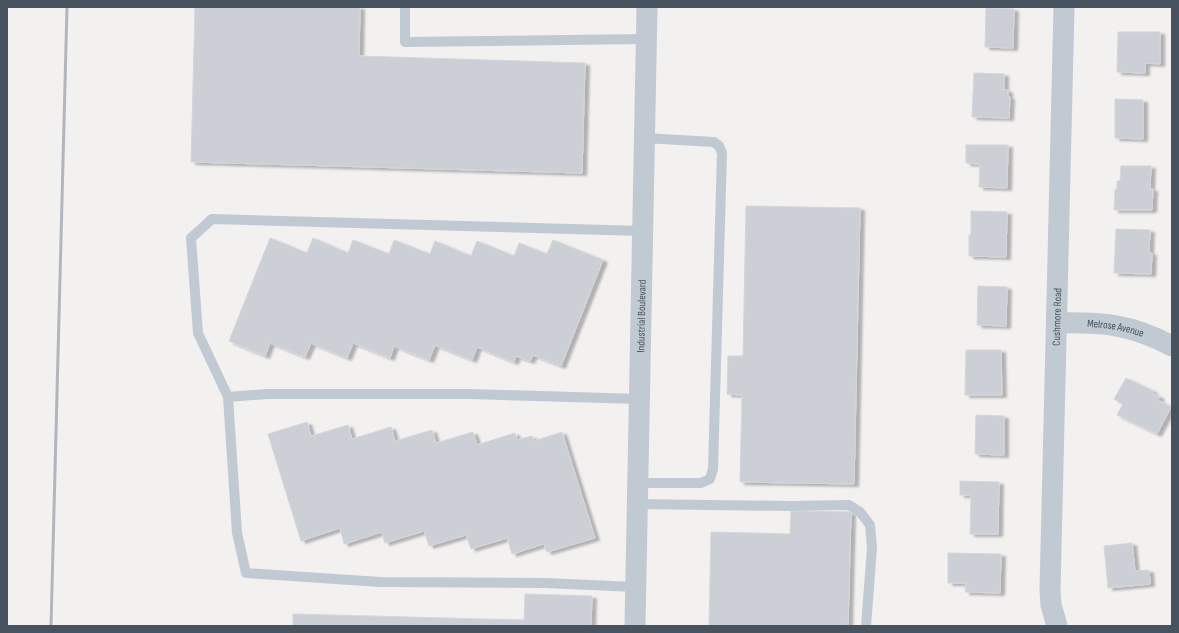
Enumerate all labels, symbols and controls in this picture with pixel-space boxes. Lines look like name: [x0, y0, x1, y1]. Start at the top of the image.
street label: Industrial Boulevard: [634, 279, 649, 353]
street label: Cushmore Road: [1050, 288, 1064, 346]
street label: Melrose Avenue: [1087, 317, 1146, 340]

